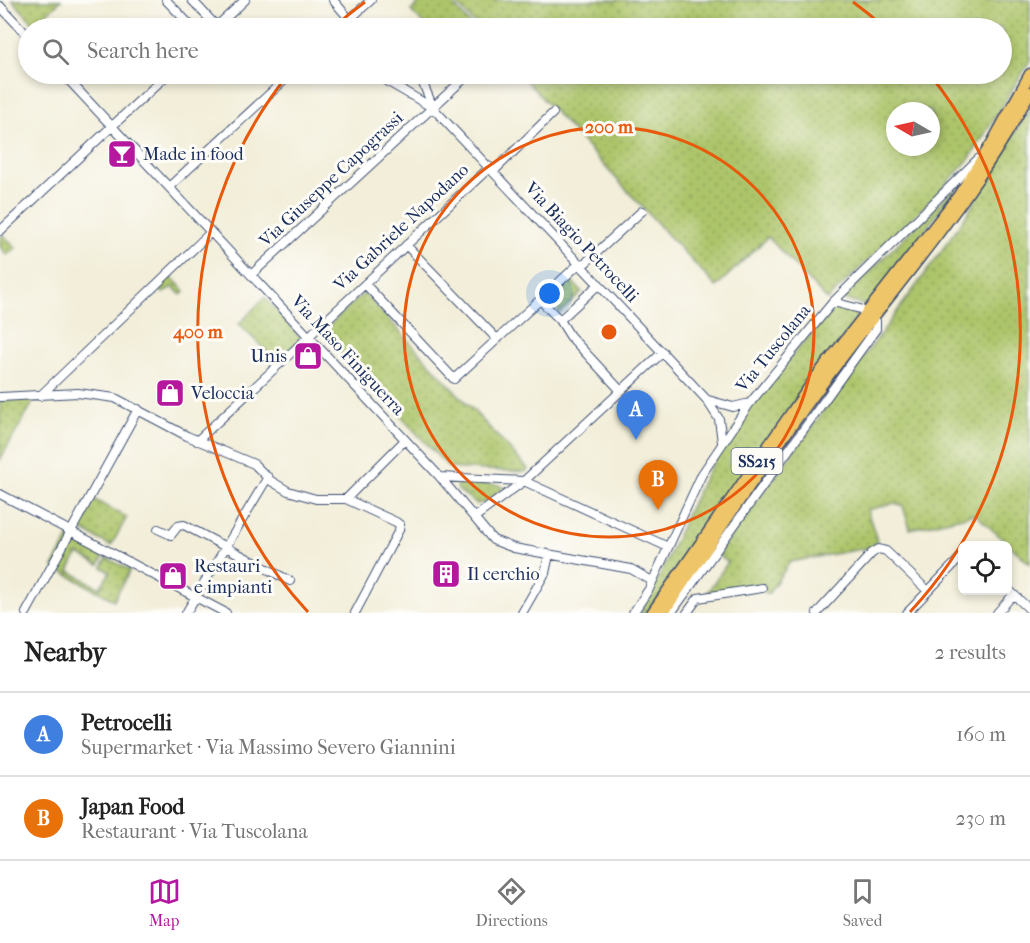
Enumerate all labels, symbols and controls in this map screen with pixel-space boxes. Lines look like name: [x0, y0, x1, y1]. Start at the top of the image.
search box: [18, 18, 1012, 84]
icon: search: [39, 35, 72, 68]
text: Search here: [87, 38, 199, 64]
north arrow: [886, 102, 940, 156]
street label: Via Giuseppe Capograssi: [254, 107, 408, 252]
text: 200 m: [585, 117, 634, 138]
bar icon: Made in food: [106, 138, 138, 170]
place label: Made in food: [143, 144, 244, 165]
street label: Via Gabriele Napodano: [329, 159, 473, 296]
street label: Via Biagio Petrocelli: [520, 177, 643, 307]
your location: [535, 279, 564, 308]
street label: Via Maso Finiguerra: [286, 290, 409, 420]
street label: Via Tuscolana: [731, 300, 816, 397]
text: 400 m: [172, 322, 224, 343]
centre of rings: [599, 322, 619, 342]
shop icon: Unis: [292, 340, 324, 372]
place label: Unis: [251, 346, 287, 367]
shop icon: Veloccia: [154, 377, 186, 409]
place label: Veloccia: [190, 383, 255, 404]
pin: A: [616, 390, 656, 440]
road number: SS215: [732, 448, 783, 474]
pin: B: [638, 460, 678, 510]
map controls: [958, 541, 1012, 595]
button: locate: [958, 541, 1012, 595]
place label: Restauri e impianti: [194, 556, 273, 598]
building icon: Il cerchio: [430, 558, 462, 590]
shop icon: Restauri e impianti: [157, 560, 189, 592]
place label: Il cerchio: [467, 564, 540, 585]
text: Nearby: [24, 637, 106, 668]
text: 2 results: [935, 641, 1006, 664]
text: Petrocelli: [81, 710, 172, 736]
text: A: [37, 723, 50, 746]
text: 160 m: [956, 723, 1006, 746]
text: Supermarket · Via Massimo Severo Giannini: [81, 736, 456, 759]
text: Japan Food: [81, 794, 185, 820]
text: B: [37, 807, 50, 830]
text: 230 m: [956, 807, 1006, 830]
text: Restaurant · Via Tuscolana: [81, 820, 308, 843]
tab: Map: [148, 875, 181, 930]
tab: Directions: [476, 875, 548, 930]
tab: Saved: [843, 875, 882, 930]

